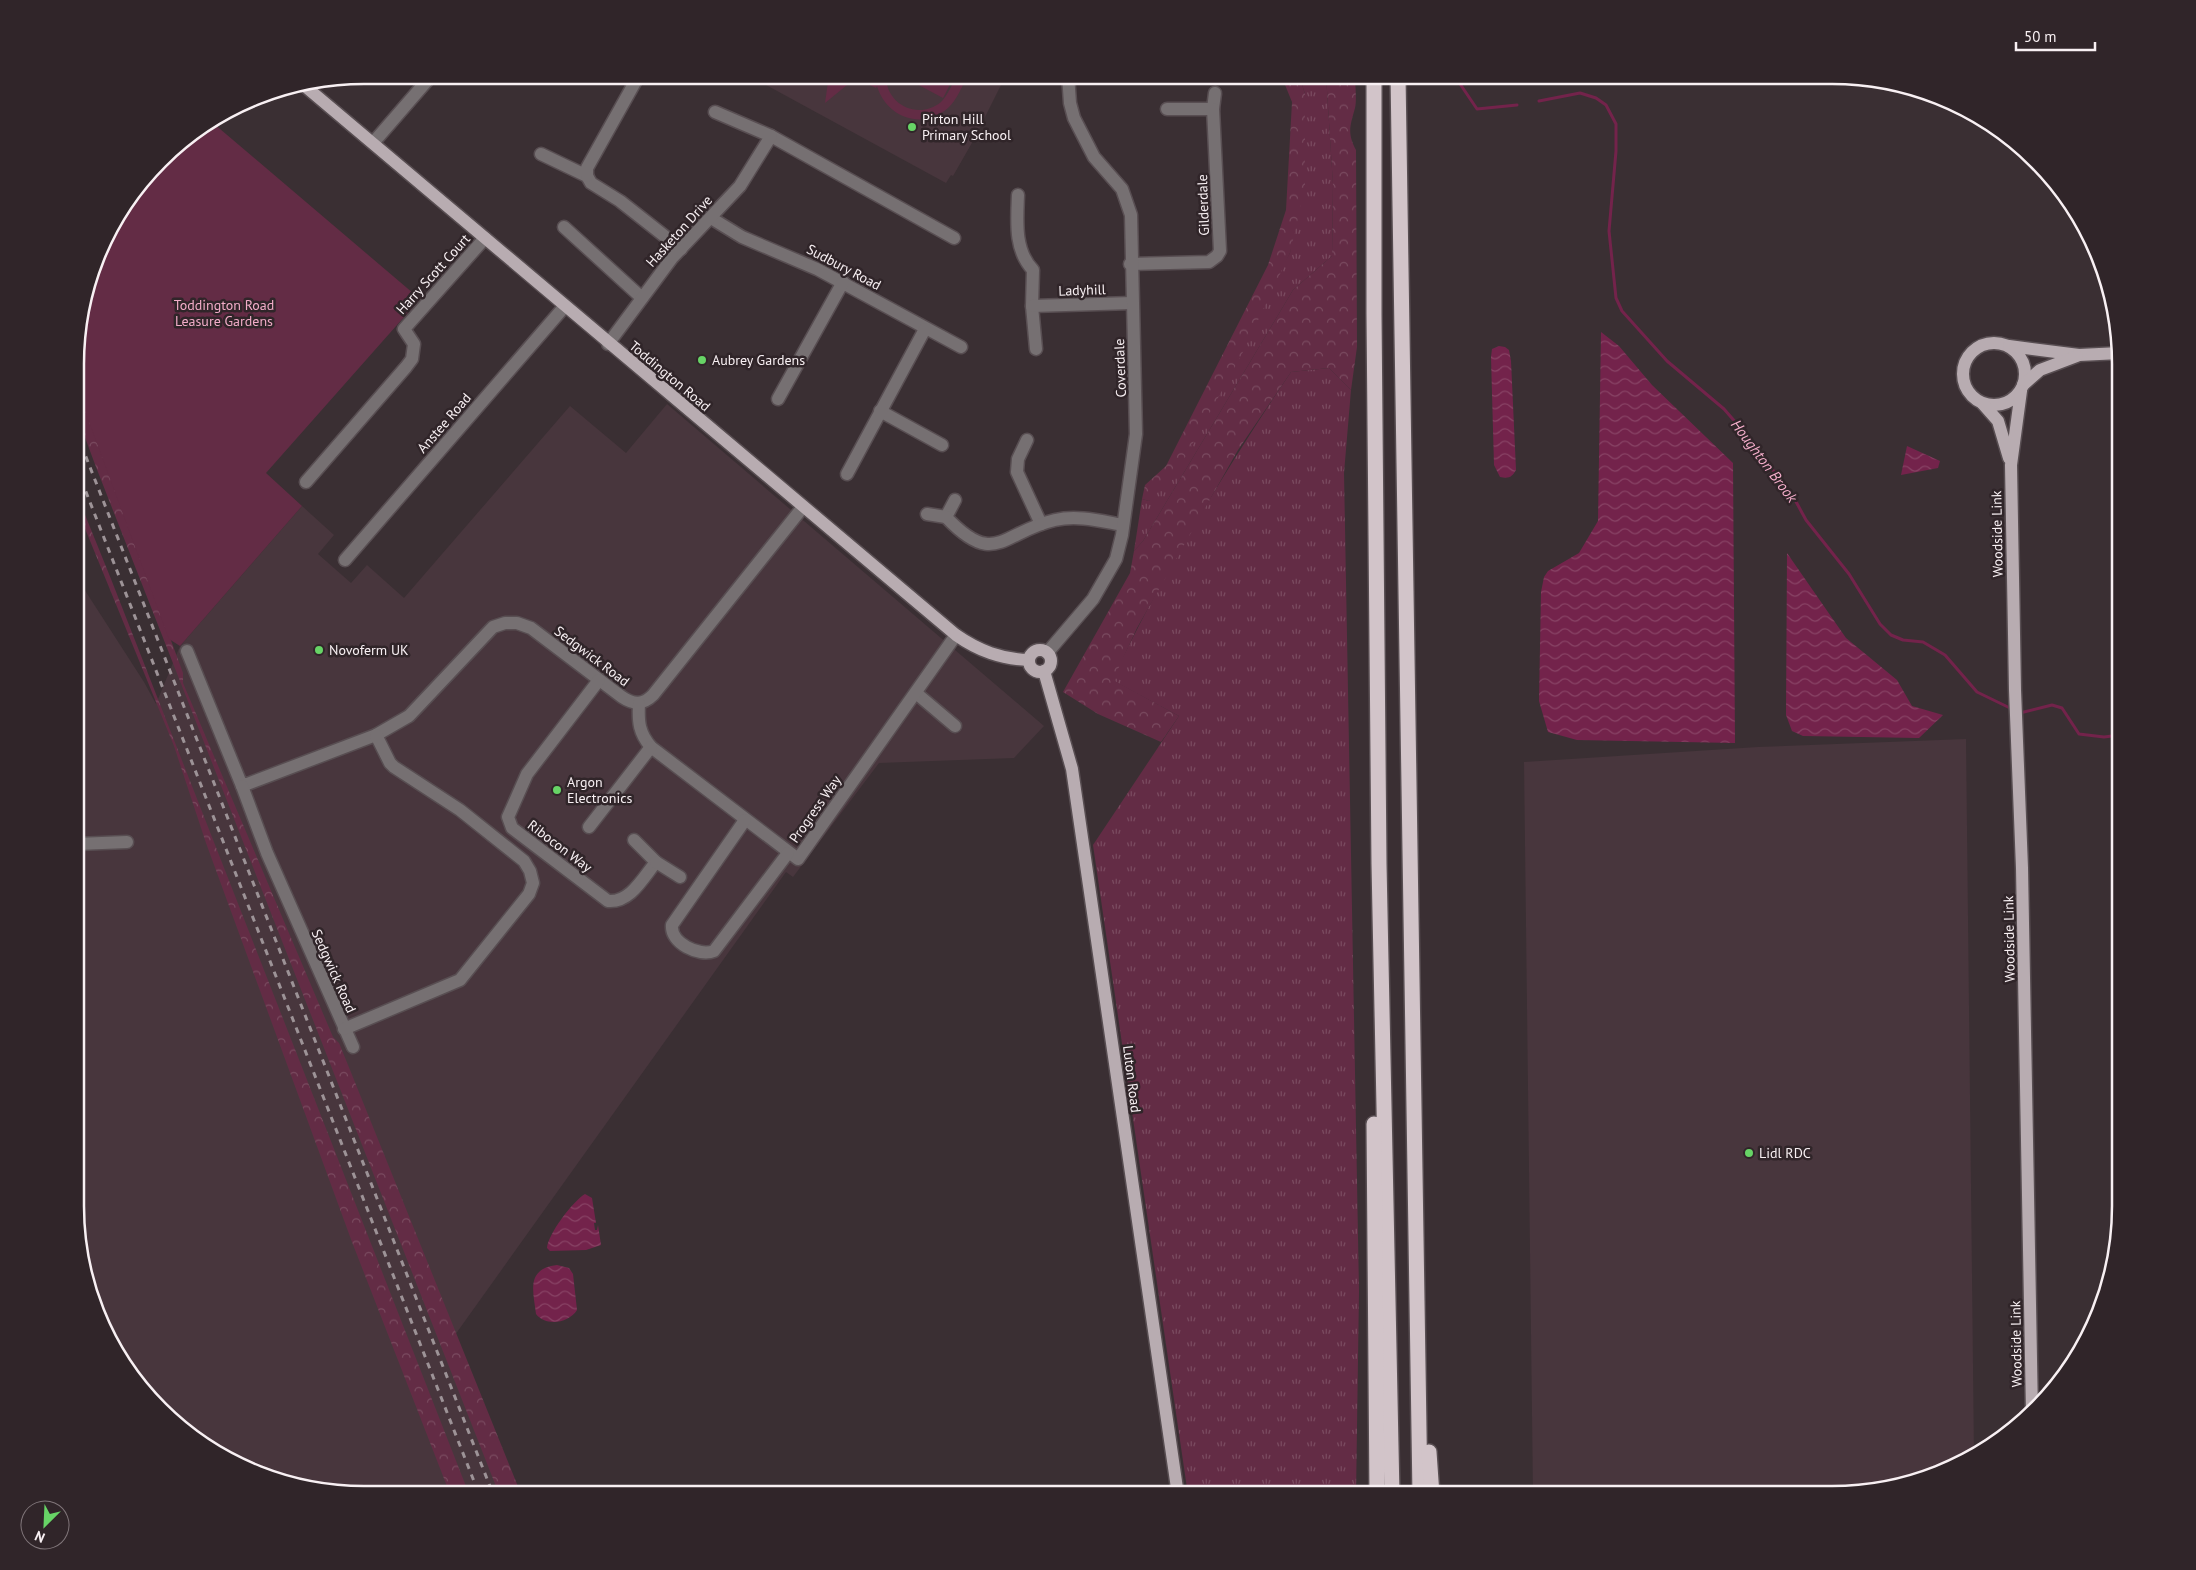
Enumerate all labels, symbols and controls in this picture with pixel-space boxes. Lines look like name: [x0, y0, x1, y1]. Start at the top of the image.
scale bar: [2016, 20, 2095, 52]
text: 50 m: [2024, 27, 2057, 46]
place label: Pirton Hill Primary School: [922, 110, 1011, 144]
marker: Pirton Hill Primary School: [906, 121, 918, 133]
street label: Gilderdale: [1193, 174, 1213, 236]
street label: Hasketon Drive: [642, 191, 716, 271]
street label: Harry Scott Court: [392, 230, 474, 318]
street label: Sudbury Road: [804, 240, 884, 294]
street label: Ladyhill: [1058, 280, 1106, 300]
park label: Toddington Road Leasure Gardens: [174, 296, 274, 330]
street label: Toddington Road: [626, 337, 714, 415]
street label: Coverdale: [1110, 338, 1130, 398]
place label: Aubrey Gardens: [712, 351, 805, 369]
marker: Aubrey Gardens: [696, 354, 708, 366]
street label: Anstee Road: [413, 389, 475, 457]
water label: Houghton Brook: [1727, 415, 1803, 507]
street label: Woodside Link: [1987, 490, 2007, 578]
street label: Sedgwick Road: [551, 622, 633, 690]
place label: Novoferm UK: [329, 641, 409, 659]
marker: Novoferm UK: [313, 644, 325, 656]
street label: Progress Way: [785, 771, 845, 846]
place label: Argon Electronics: [567, 773, 633, 807]
marker: Argon Electronics: [551, 784, 563, 796]
street label: Ribocon Way: [524, 816, 596, 876]
street label: Woodside Link: [1999, 895, 2019, 983]
street label: Sedgwick Road: [308, 926, 360, 1016]
street label: Luton Road: [1119, 1044, 1145, 1114]
place label: Lidl RDC: [1759, 1144, 1811, 1162]
marker: Lidl RDC: [1743, 1147, 1755, 1159]
street label: Woodside Link: [2006, 1300, 2026, 1388]
north arrow: [20, 1500, 70, 1550]
text: N: [32, 1527, 48, 1547]

